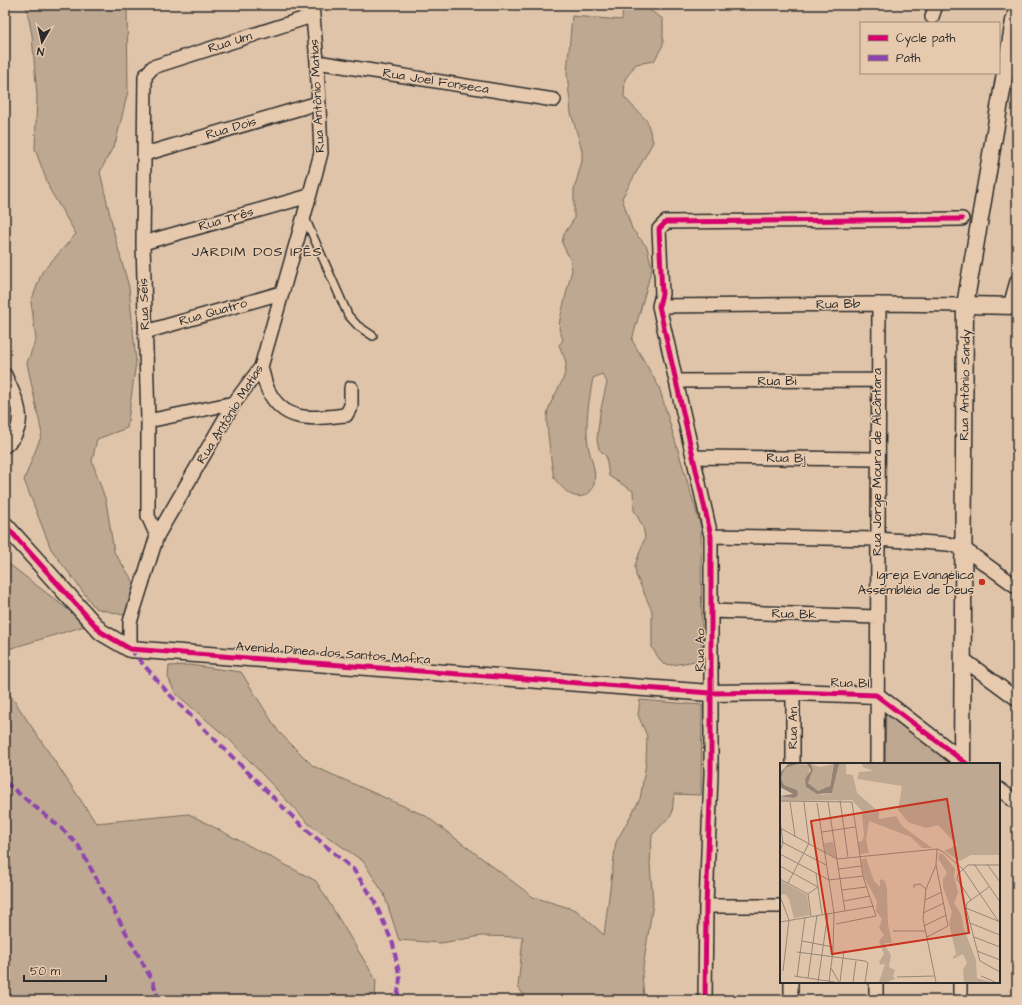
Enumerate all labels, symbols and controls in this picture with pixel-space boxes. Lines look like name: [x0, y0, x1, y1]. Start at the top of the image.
north arrow: [22, 22, 62, 62]
legend: [860, 22, 1000, 74]
street label: Rua Um: [206, 26, 255, 58]
text: Cycle path: [896, 30, 955, 48]
street label: Rua Antônio Matias: [305, 38, 329, 153]
text: N: [36, 43, 45, 59]
text: Path: [896, 50, 921, 67]
street label: Rua Joel Fonseca: [382, 64, 491, 98]
street label: Rua Dois: [204, 112, 259, 144]
street label: Rua Três: [196, 202, 256, 235]
district label: JARDIM DOS IPÊS: [191, 242, 323, 262]
street label: Rua Seis: [134, 277, 154, 330]
street label: Rua Quatro: [177, 294, 250, 330]
street label: Rua Bb: [816, 295, 861, 313]
street label: Rua Antônio Sandy: [955, 329, 976, 441]
street label: Rua Antônio Matias: [192, 361, 268, 467]
street label: Rua Jorge Moura de Alcântara: [868, 368, 887, 556]
street label: Rua Bi: [758, 372, 796, 390]
street label: Rua Bj: [766, 449, 806, 467]
place label: Igreja Evangélica Assembléia de Deus: [858, 566, 974, 599]
marker: Igreja Evangélica Assembléia de Deus: [977, 577, 987, 587]
street label: Rua Bk: [771, 604, 817, 624]
street label: Rua Ao: [691, 628, 709, 672]
street label: Avenida Dinea dos Santos Mafra: [235, 637, 431, 669]
street label: Rua Bl: [830, 673, 870, 693]
street label: Rua An: [784, 706, 802, 749]
inset map: [780, 763, 1000, 983]
scale bar: [24, 957, 106, 983]
text: 50 m: [30, 963, 61, 980]

